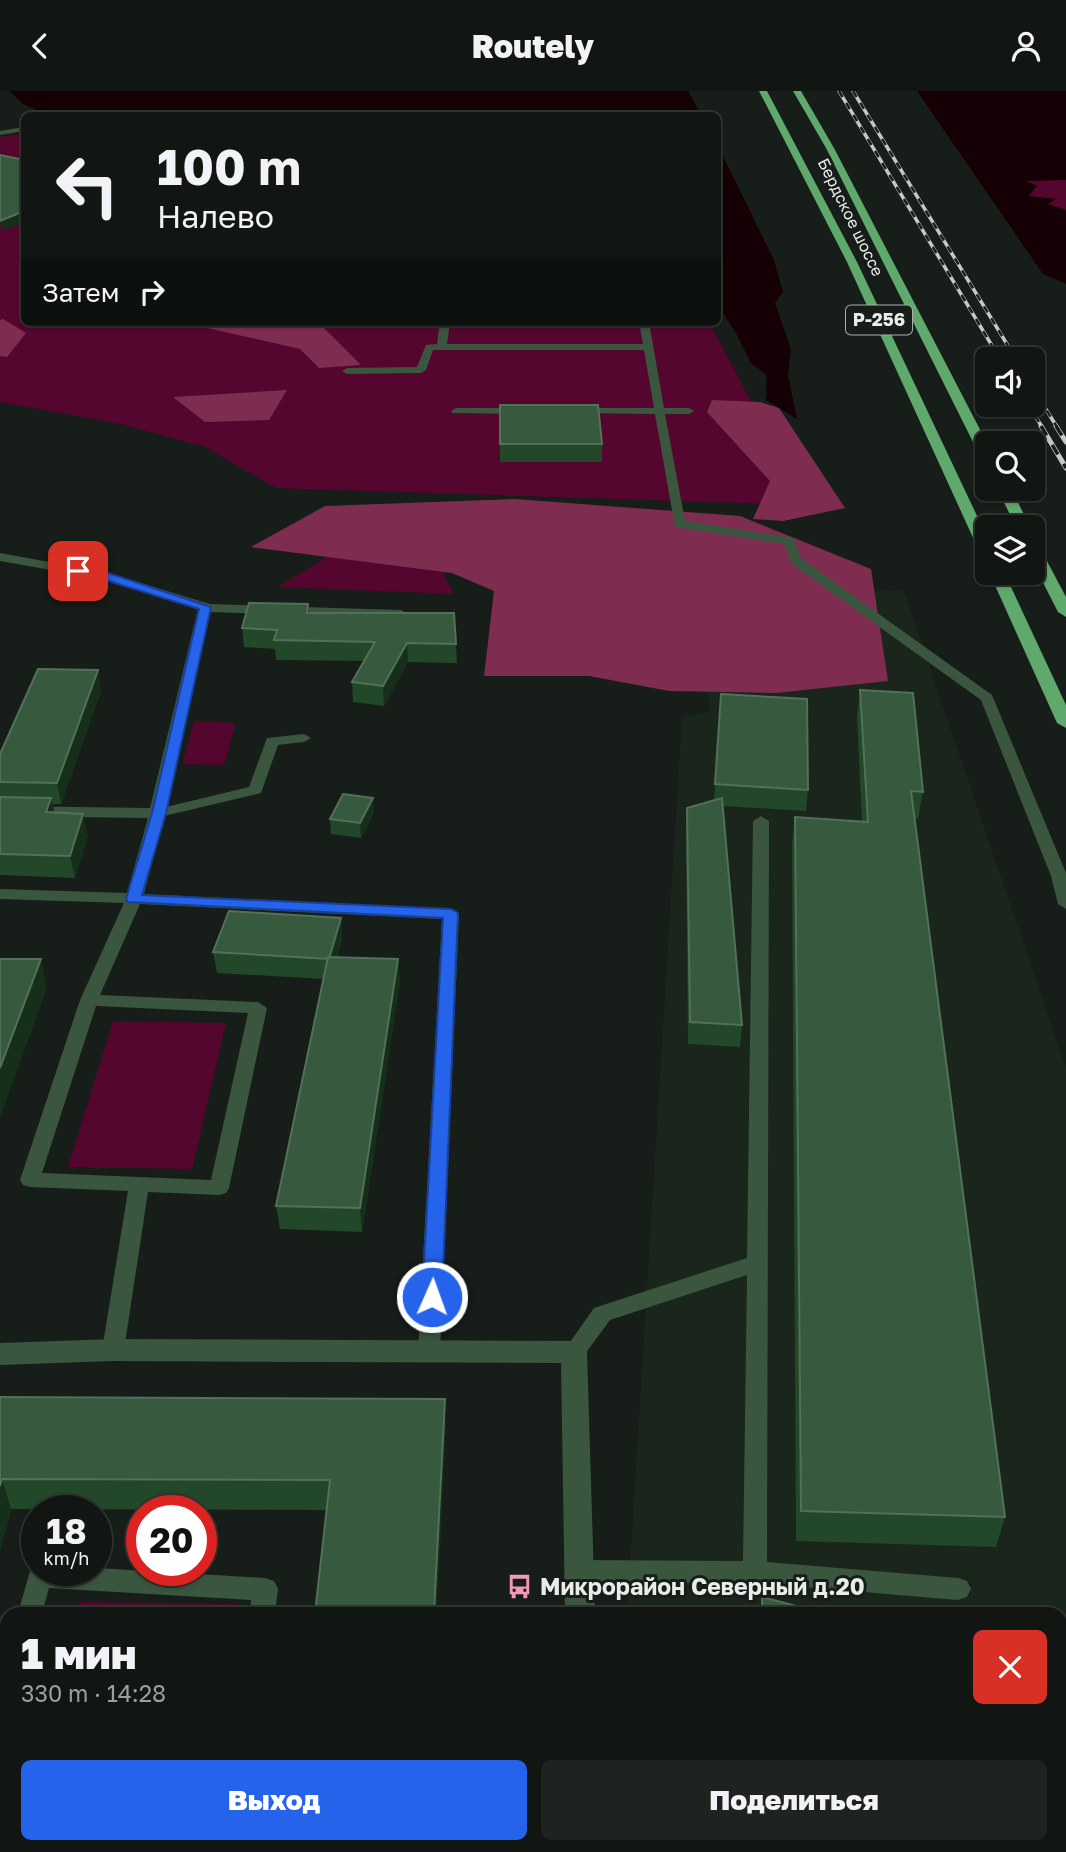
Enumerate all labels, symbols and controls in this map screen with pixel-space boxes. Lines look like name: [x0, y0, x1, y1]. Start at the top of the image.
icon: back: [21, 27, 59, 65]
text: Routely: [472, 27, 594, 65]
icon: person: [1007, 27, 1045, 65]
text: 100 m: [157, 137, 301, 196]
icon: left: [42, 140, 133, 231]
street label: Бердское шоссе: [814, 155, 888, 279]
text: Налево: [157, 197, 274, 235]
icon: right: [133, 273, 171, 311]
text: Затем: [42, 277, 119, 308]
road number: Р-256: [846, 305, 912, 335]
map controls: [975, 347, 1045, 585]
button: sound: [975, 347, 1045, 417]
button: search: [975, 431, 1045, 501]
button: layers: [975, 515, 1045, 585]
pin: [48, 541, 108, 601]
icon: arrive: [59, 552, 97, 590]
position arrow: [395, 1260, 469, 1334]
speed limit sign: 20: [126, 1495, 217, 1586]
text: 18: [46, 1510, 87, 1552]
text: km/h: [44, 1547, 89, 1569]
place label: Микрорайон Северный д.20: [540, 1572, 865, 1600]
bus stop icon: Микрорайон Северный д.20: [506, 1573, 534, 1601]
text: 1 мин: [21, 1628, 137, 1678]
button: close: [973, 1630, 1047, 1704]
text: 330 m · 14:28: [21, 1679, 166, 1707]
button: Выход: [21, 1760, 527, 1840]
button: Поделиться: [541, 1760, 1047, 1840]

